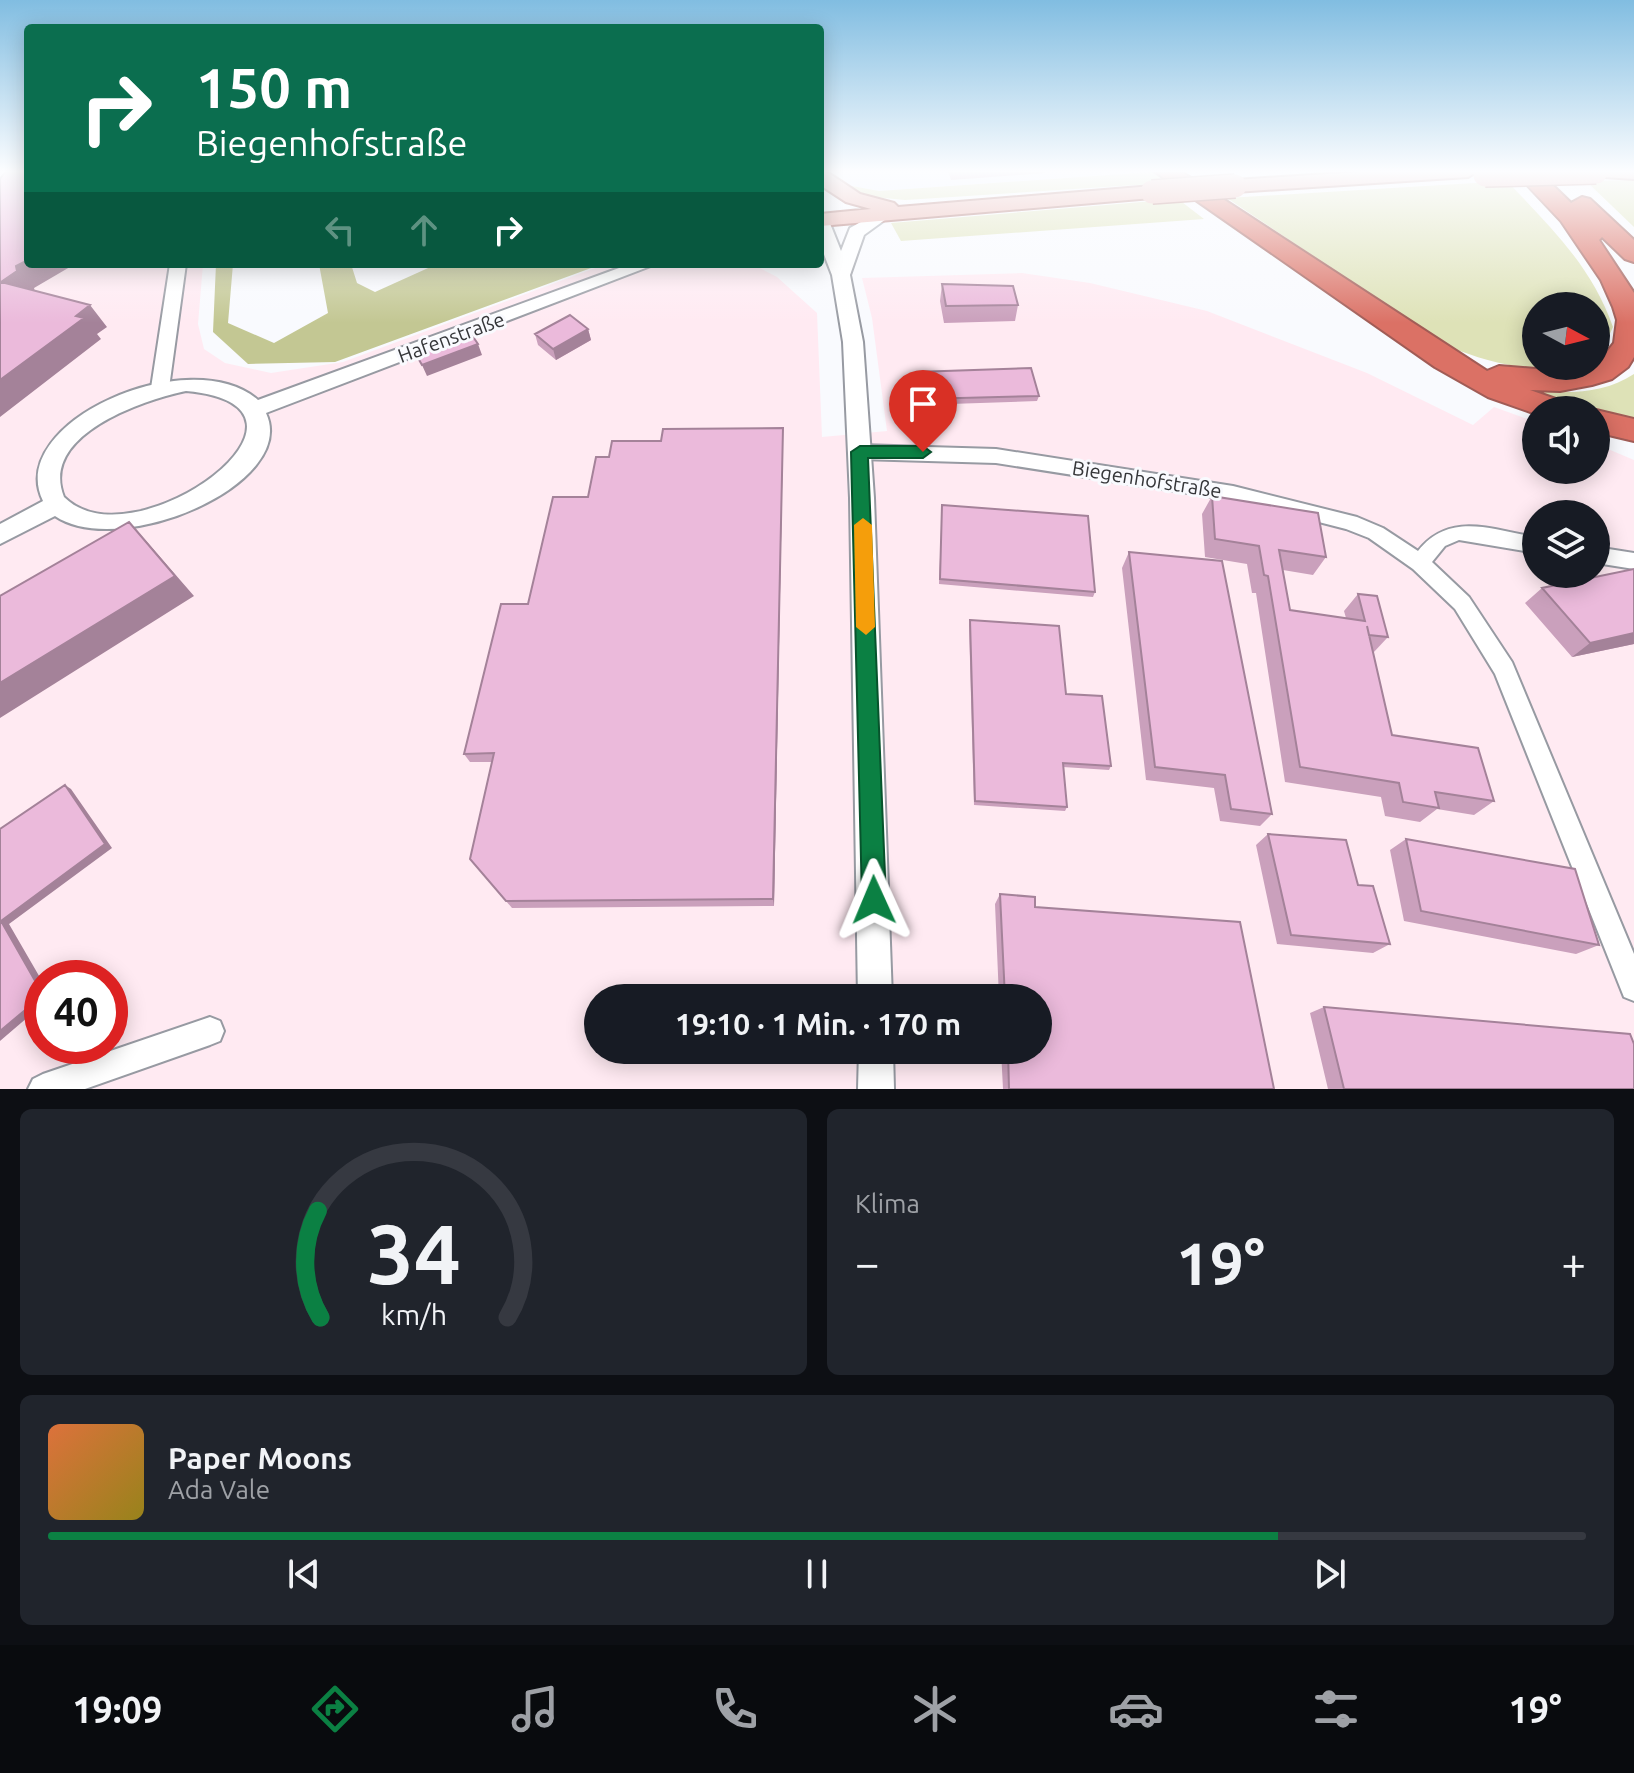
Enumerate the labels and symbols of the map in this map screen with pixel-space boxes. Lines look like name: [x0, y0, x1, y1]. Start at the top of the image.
north arrow: [1522, 292, 1610, 380]
street label: Hafenstraße: [395, 307, 507, 367]
pin: [889, 370, 957, 452]
street label: Biegenhofstraße: [1071, 456, 1223, 502]
position arrow: [832, 858, 916, 942]
speed limit sign: 40: [24, 960, 128, 1064]

